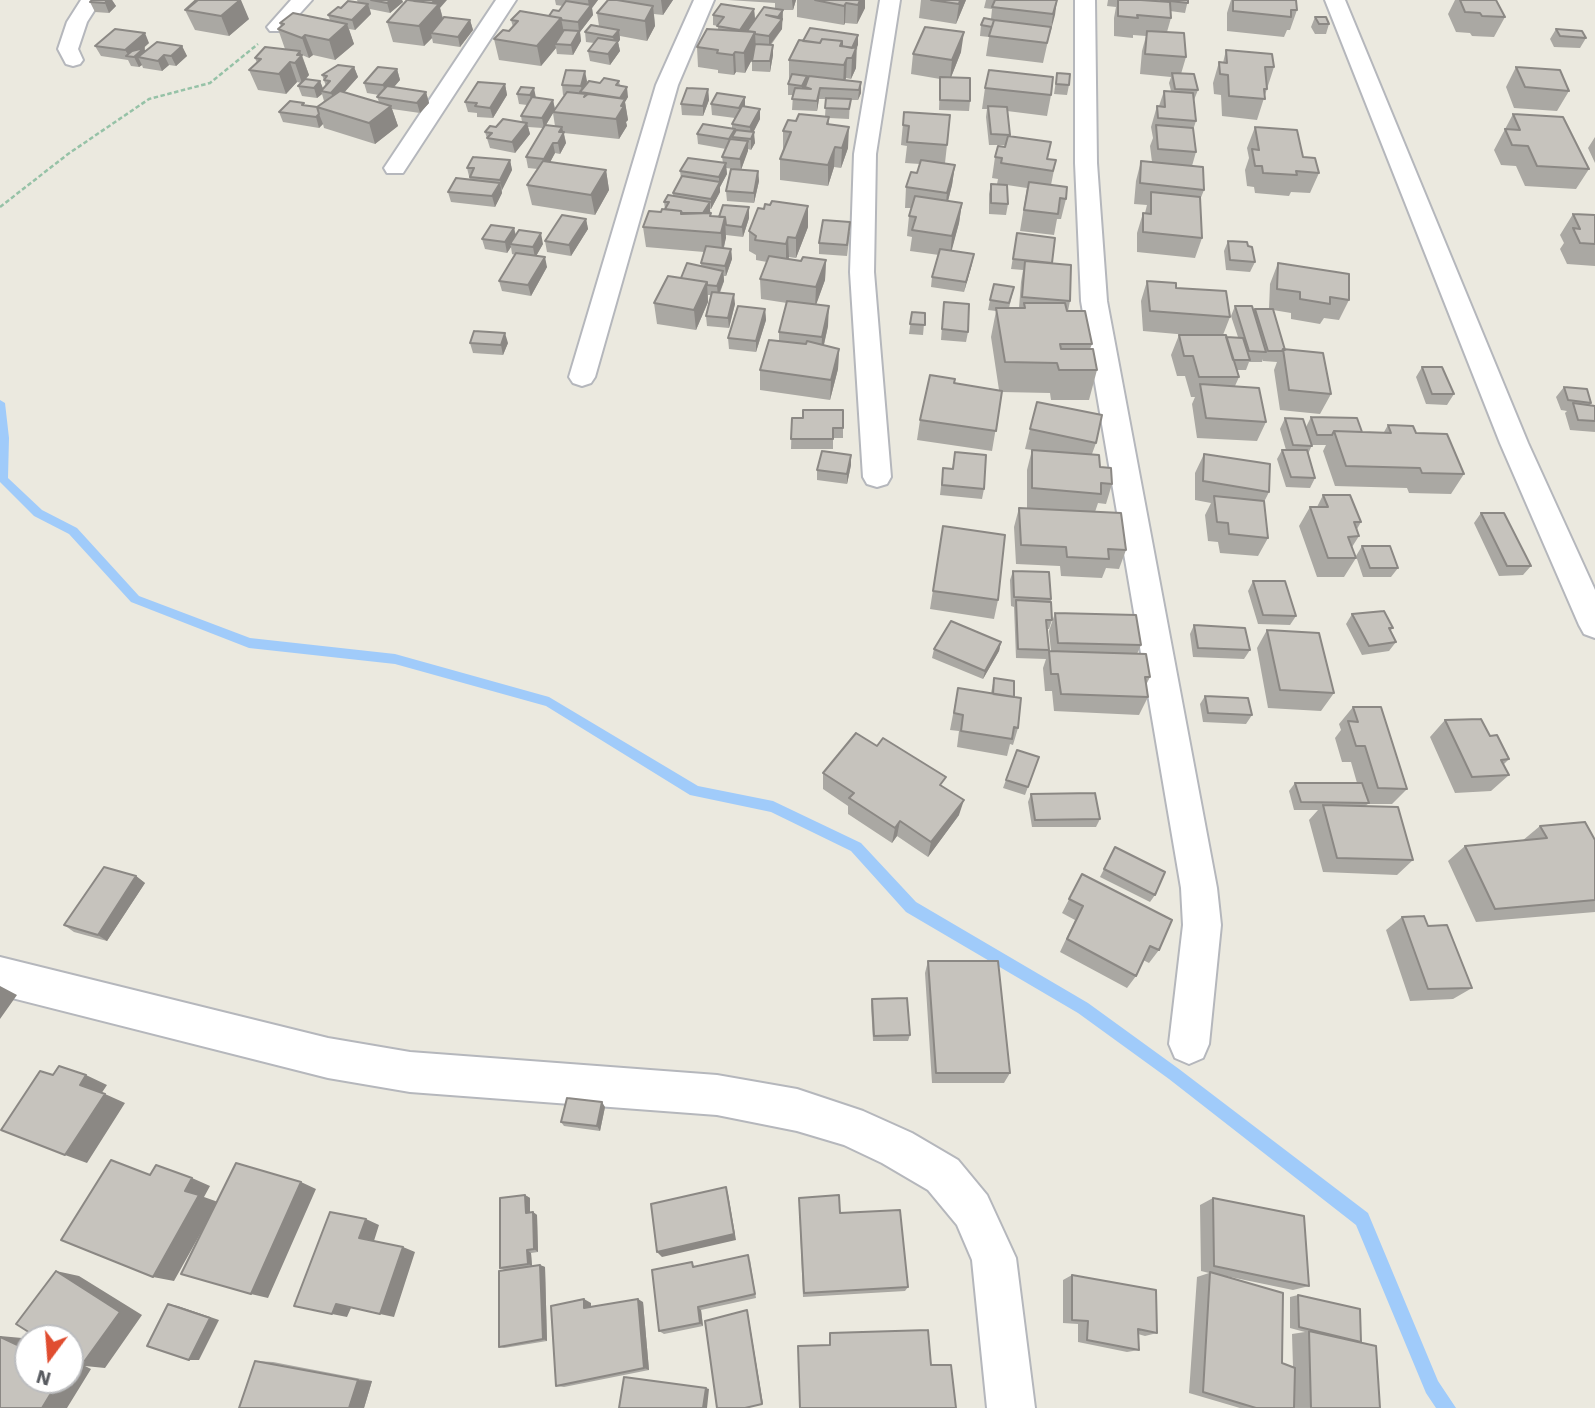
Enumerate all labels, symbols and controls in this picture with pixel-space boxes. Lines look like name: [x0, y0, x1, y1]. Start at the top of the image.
north arrow: [14, 1324, 84, 1394]
text: N: [34, 1365, 54, 1391]

